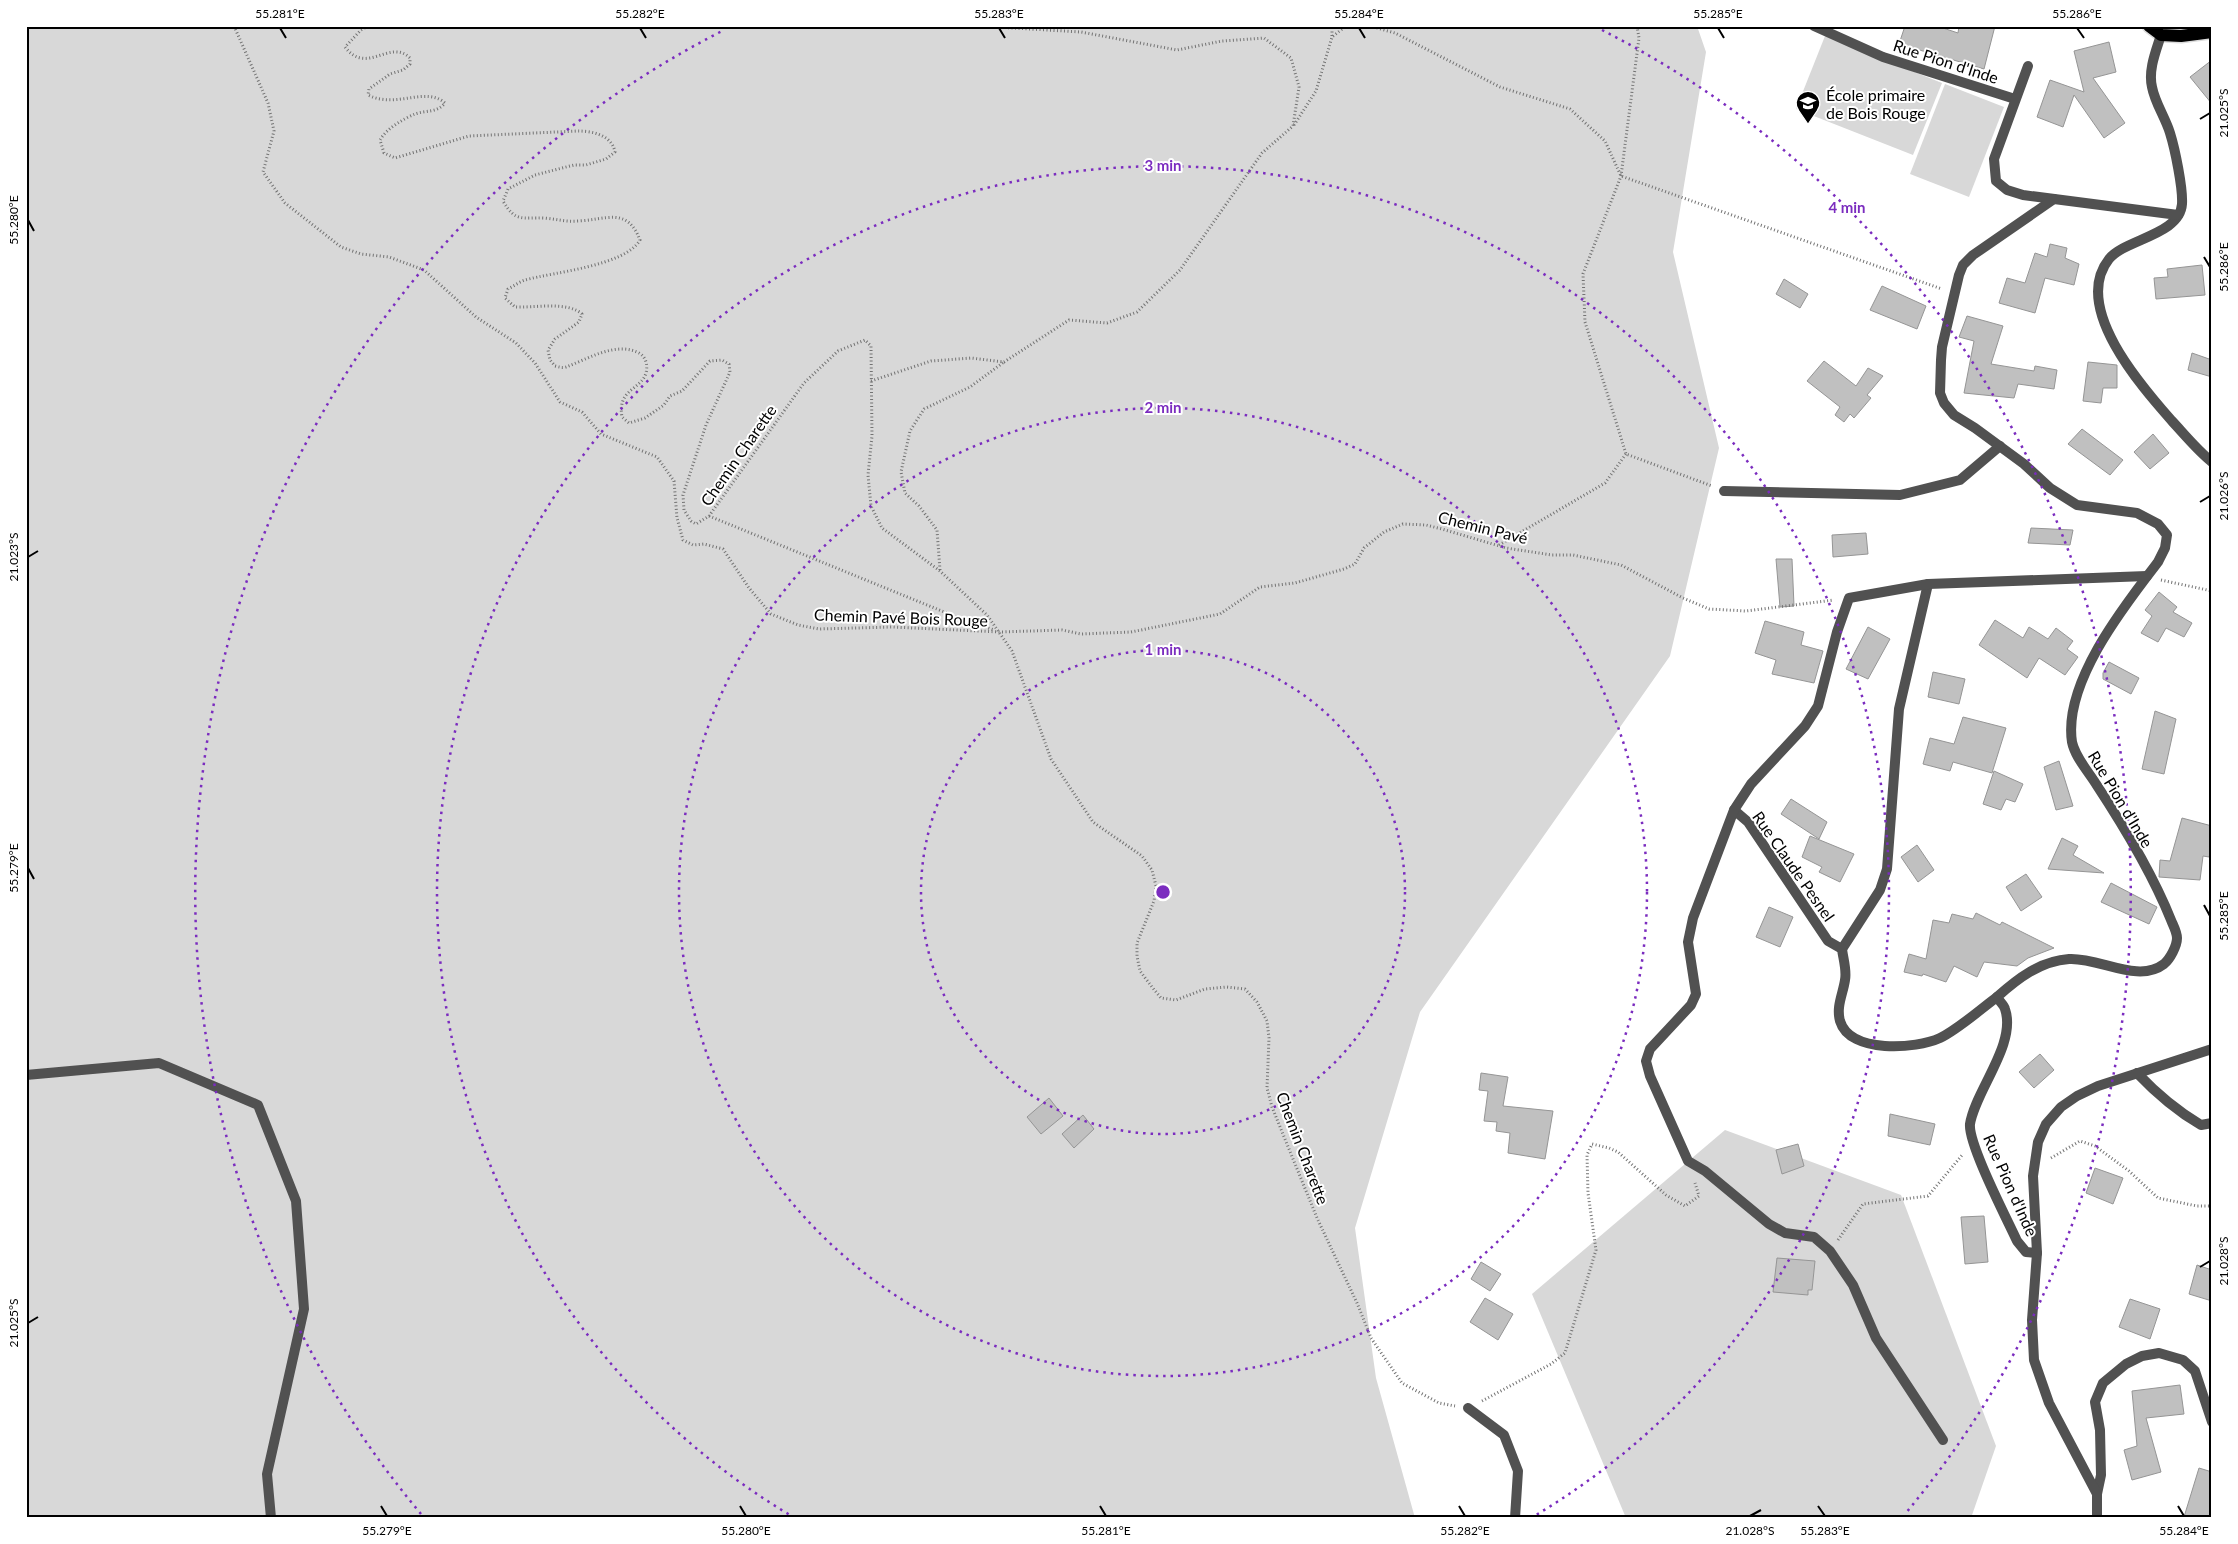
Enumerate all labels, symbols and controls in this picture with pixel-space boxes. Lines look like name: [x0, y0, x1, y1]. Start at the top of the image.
text: 55.281°E: [255, 6, 305, 21]
text: 55.282°E: [615, 6, 665, 21]
text: 55.283°E: [974, 6, 1024, 21]
text: 55.284°E: [1334, 6, 1384, 21]
text: 55.285°E: [1693, 6, 1743, 21]
text: 55.286°E: [2052, 6, 2102, 21]
street label: Rue Pion d'Inde: [1891, 35, 2001, 87]
place label: École primaire de Bois Rouge: [1826, 85, 1926, 122]
text: 21.025°S: [2216, 88, 2231, 138]
school or university icon: École primaire de Bois Rouge: [1795, 90, 1821, 124]
text: 3 min: [1144, 156, 1182, 174]
text: 55.280°E: [6, 195, 21, 245]
text: 4 min: [1828, 198, 1866, 216]
text: 55.286°E: [2216, 242, 2231, 292]
text: 2 min: [1144, 398, 1182, 416]
street label: Chemin Charette: [696, 401, 780, 509]
text: 21.026°S: [2216, 471, 2231, 521]
street label: Chemin Pavé: [1436, 507, 1530, 547]
text: 21.023°S: [6, 532, 21, 582]
street label: Chemin Pavé Bois Rouge: [814, 604, 988, 630]
text: 1 min: [1144, 640, 1182, 658]
street label: Rue Pion d'Inde: [2085, 747, 2157, 851]
street label: Rue Claude Pesnel: [1749, 807, 1839, 925]
text: 55.279°E: [6, 843, 21, 893]
centre of rings: [1154, 883, 1172, 901]
text: 55.285°E: [2216, 891, 2231, 941]
street label: Chemin Charette: [1273, 1089, 1333, 1207]
street label: Rue Pion d'Inde: [1980, 1131, 2042, 1239]
text: 21.028°S: [2216, 1236, 2231, 1286]
text: 21.025°S: [6, 1298, 21, 1348]
text: 55.279°E: [362, 1523, 412, 1538]
text: 55.280°E: [721, 1523, 771, 1538]
text: 55.281°E: [1081, 1523, 1131, 1538]
text: 55.282°E: [1440, 1523, 1490, 1538]
text: 21.028°S: [1725, 1523, 1775, 1538]
text: 55.283°E: [1800, 1523, 1850, 1538]
text: 55.284°E: [2159, 1523, 2209, 1538]

